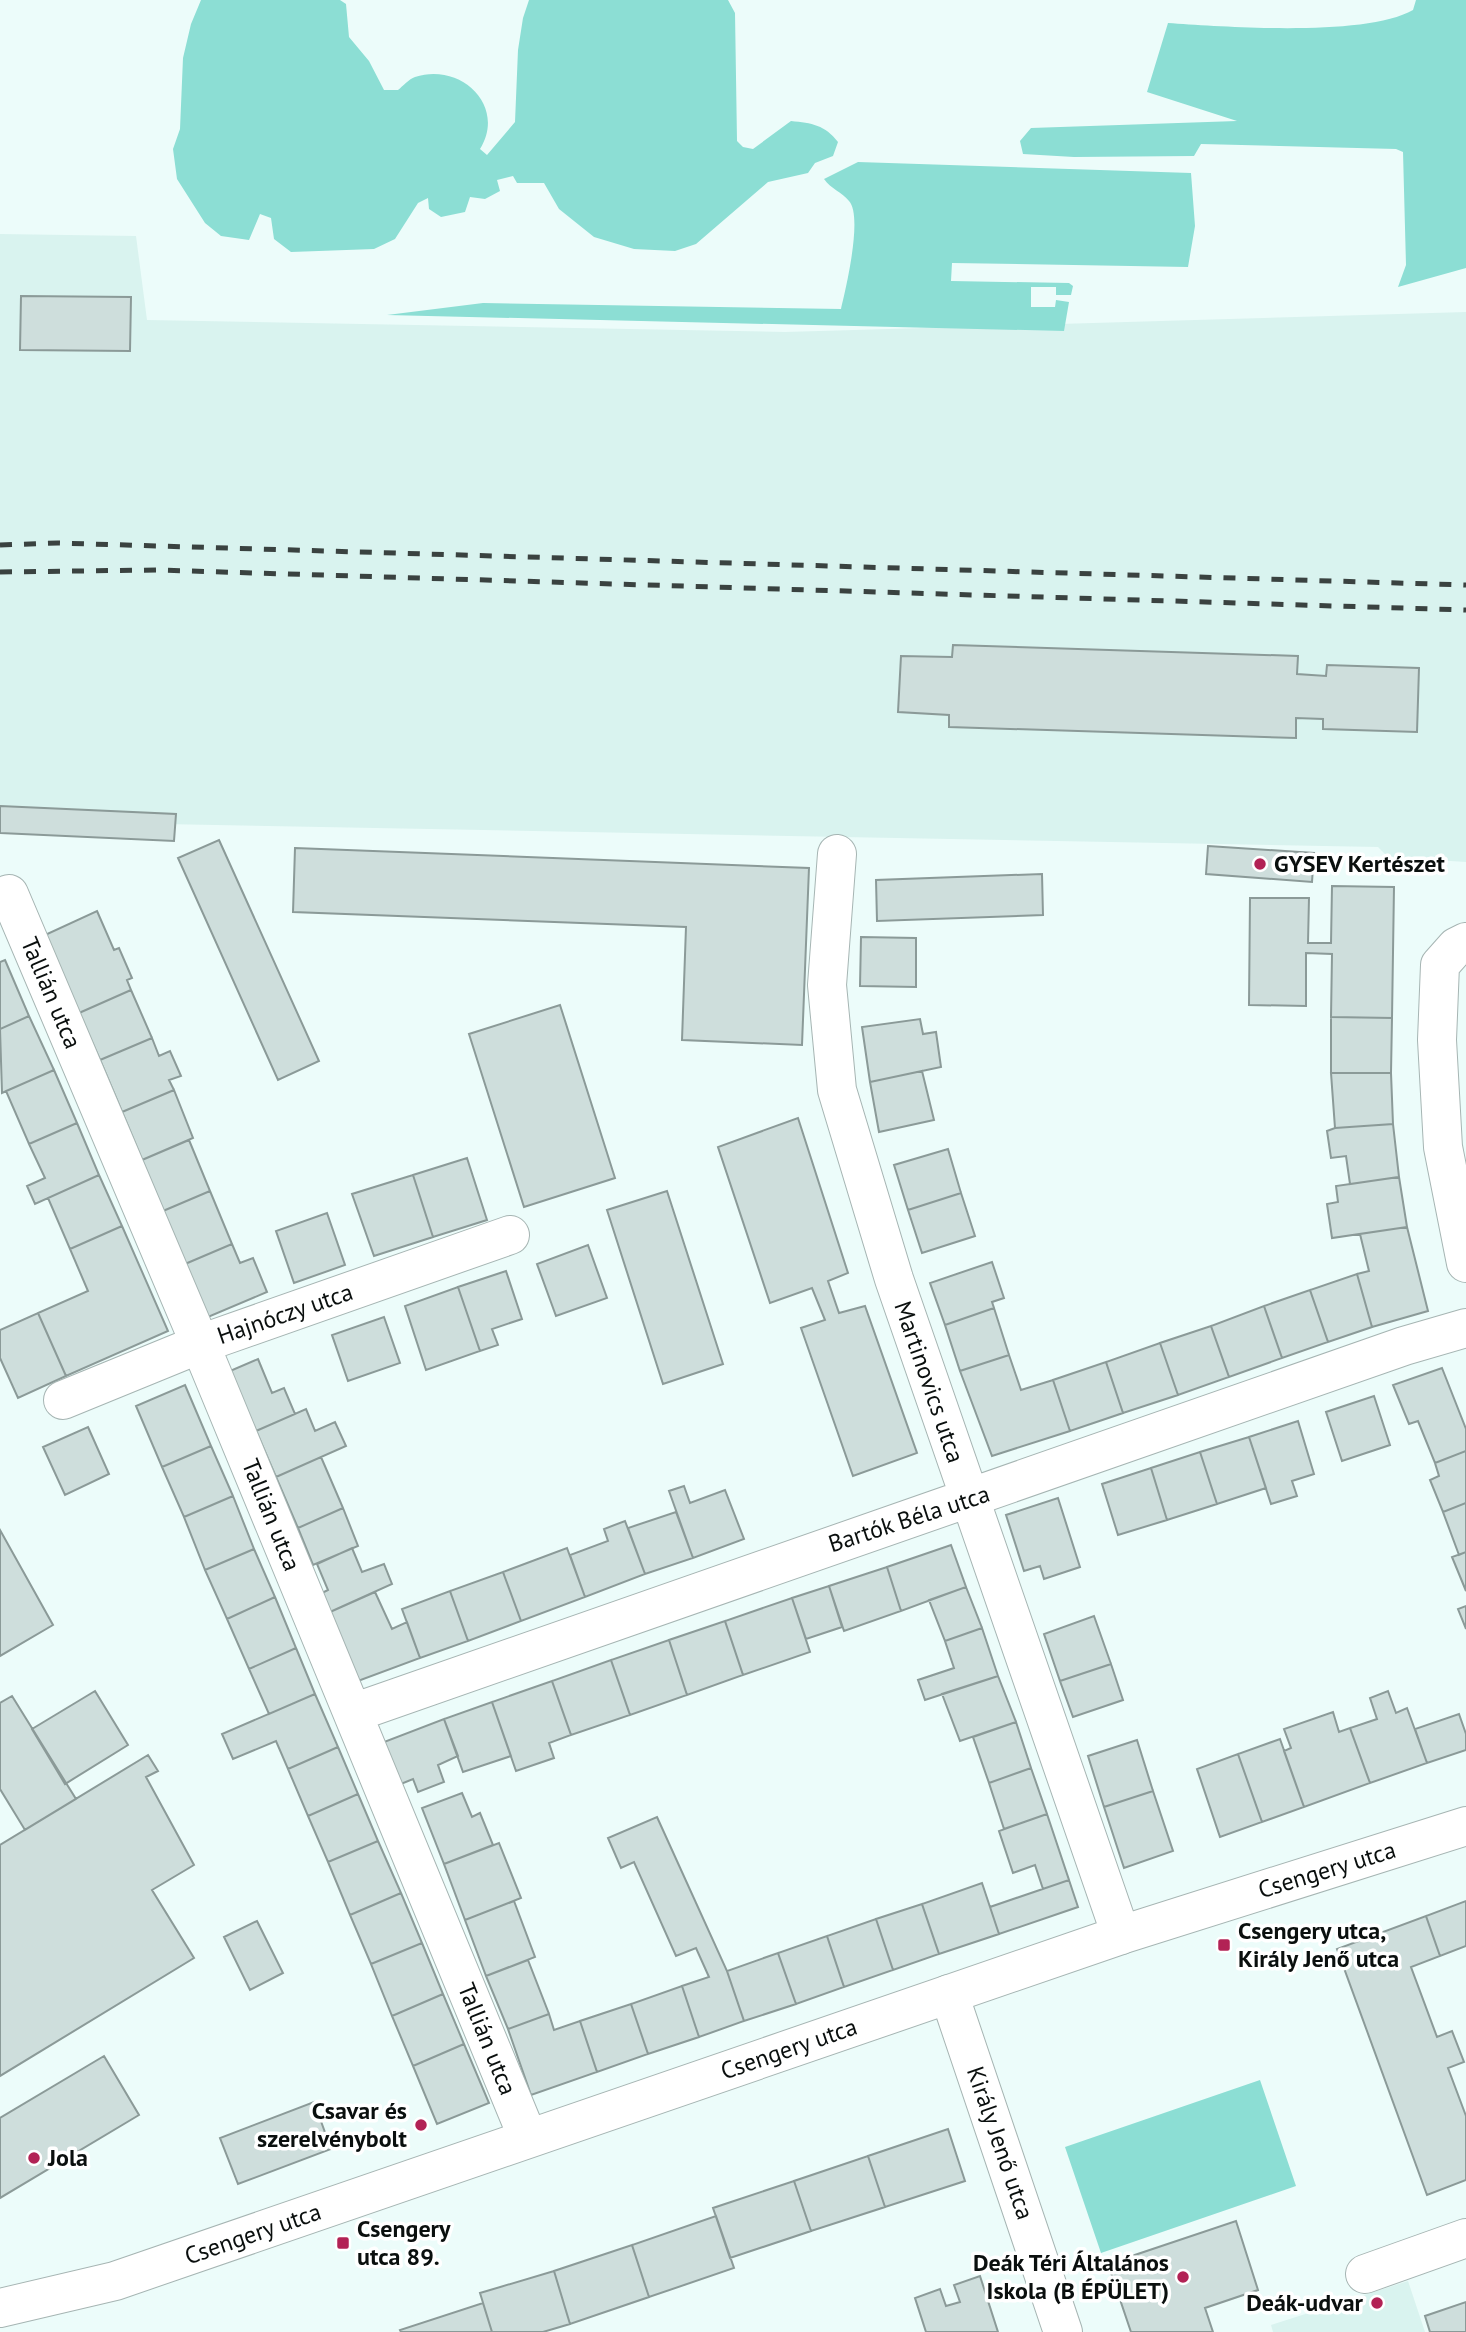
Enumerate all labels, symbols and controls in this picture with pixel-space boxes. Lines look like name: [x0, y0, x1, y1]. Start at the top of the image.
place label: GYSEV Kertészet: [1274, 848, 1446, 879]
marker: GYSEV Kertészet: [1252, 856, 1268, 872]
street label: Tallián utca: [14, 932, 89, 1053]
street label: Hajnóczy utca: [213, 1276, 357, 1351]
street label: Martinovics utca: [887, 1297, 972, 1467]
street label: Tallián utca: [235, 1454, 308, 1575]
street label: Bartók Béla utca: [824, 1478, 993, 1559]
street label: Csengery utca: [1254, 1834, 1399, 1905]
place label: Csengery utca, Király Jenő utca: [1238, 1915, 1399, 1974]
marker: Csengery utca, Király Jenő utca: [1216, 1937, 1232, 1953]
street label: Tallián utca: [451, 1978, 524, 2099]
street label: Csengery utca: [717, 2011, 861, 2086]
street label: Király Jenő utca: [960, 2062, 1041, 2224]
place label: Csavar és szerelvénybolt: [257, 2095, 408, 2154]
marker: Csavar és szerelvénybolt: [413, 2117, 429, 2133]
place label: Jola: [47, 2142, 88, 2173]
marker: Jola: [26, 2150, 42, 2166]
street label: Csengery utca: [181, 2196, 325, 2271]
place label: Csengery utca 89.: [357, 2213, 451, 2272]
marker: Csengery utca 89.: [335, 2235, 351, 2251]
place label: Deák Téri Általános Iskola (B ÉPÜLET): [973, 2247, 1169, 2306]
marker: Deák Téri Általános Iskola (B ÉPÜLET): [1175, 2269, 1191, 2285]
place label: Deák-udvar: [1246, 2287, 1364, 2318]
marker: Deák-udvar: [1369, 2295, 1385, 2311]

